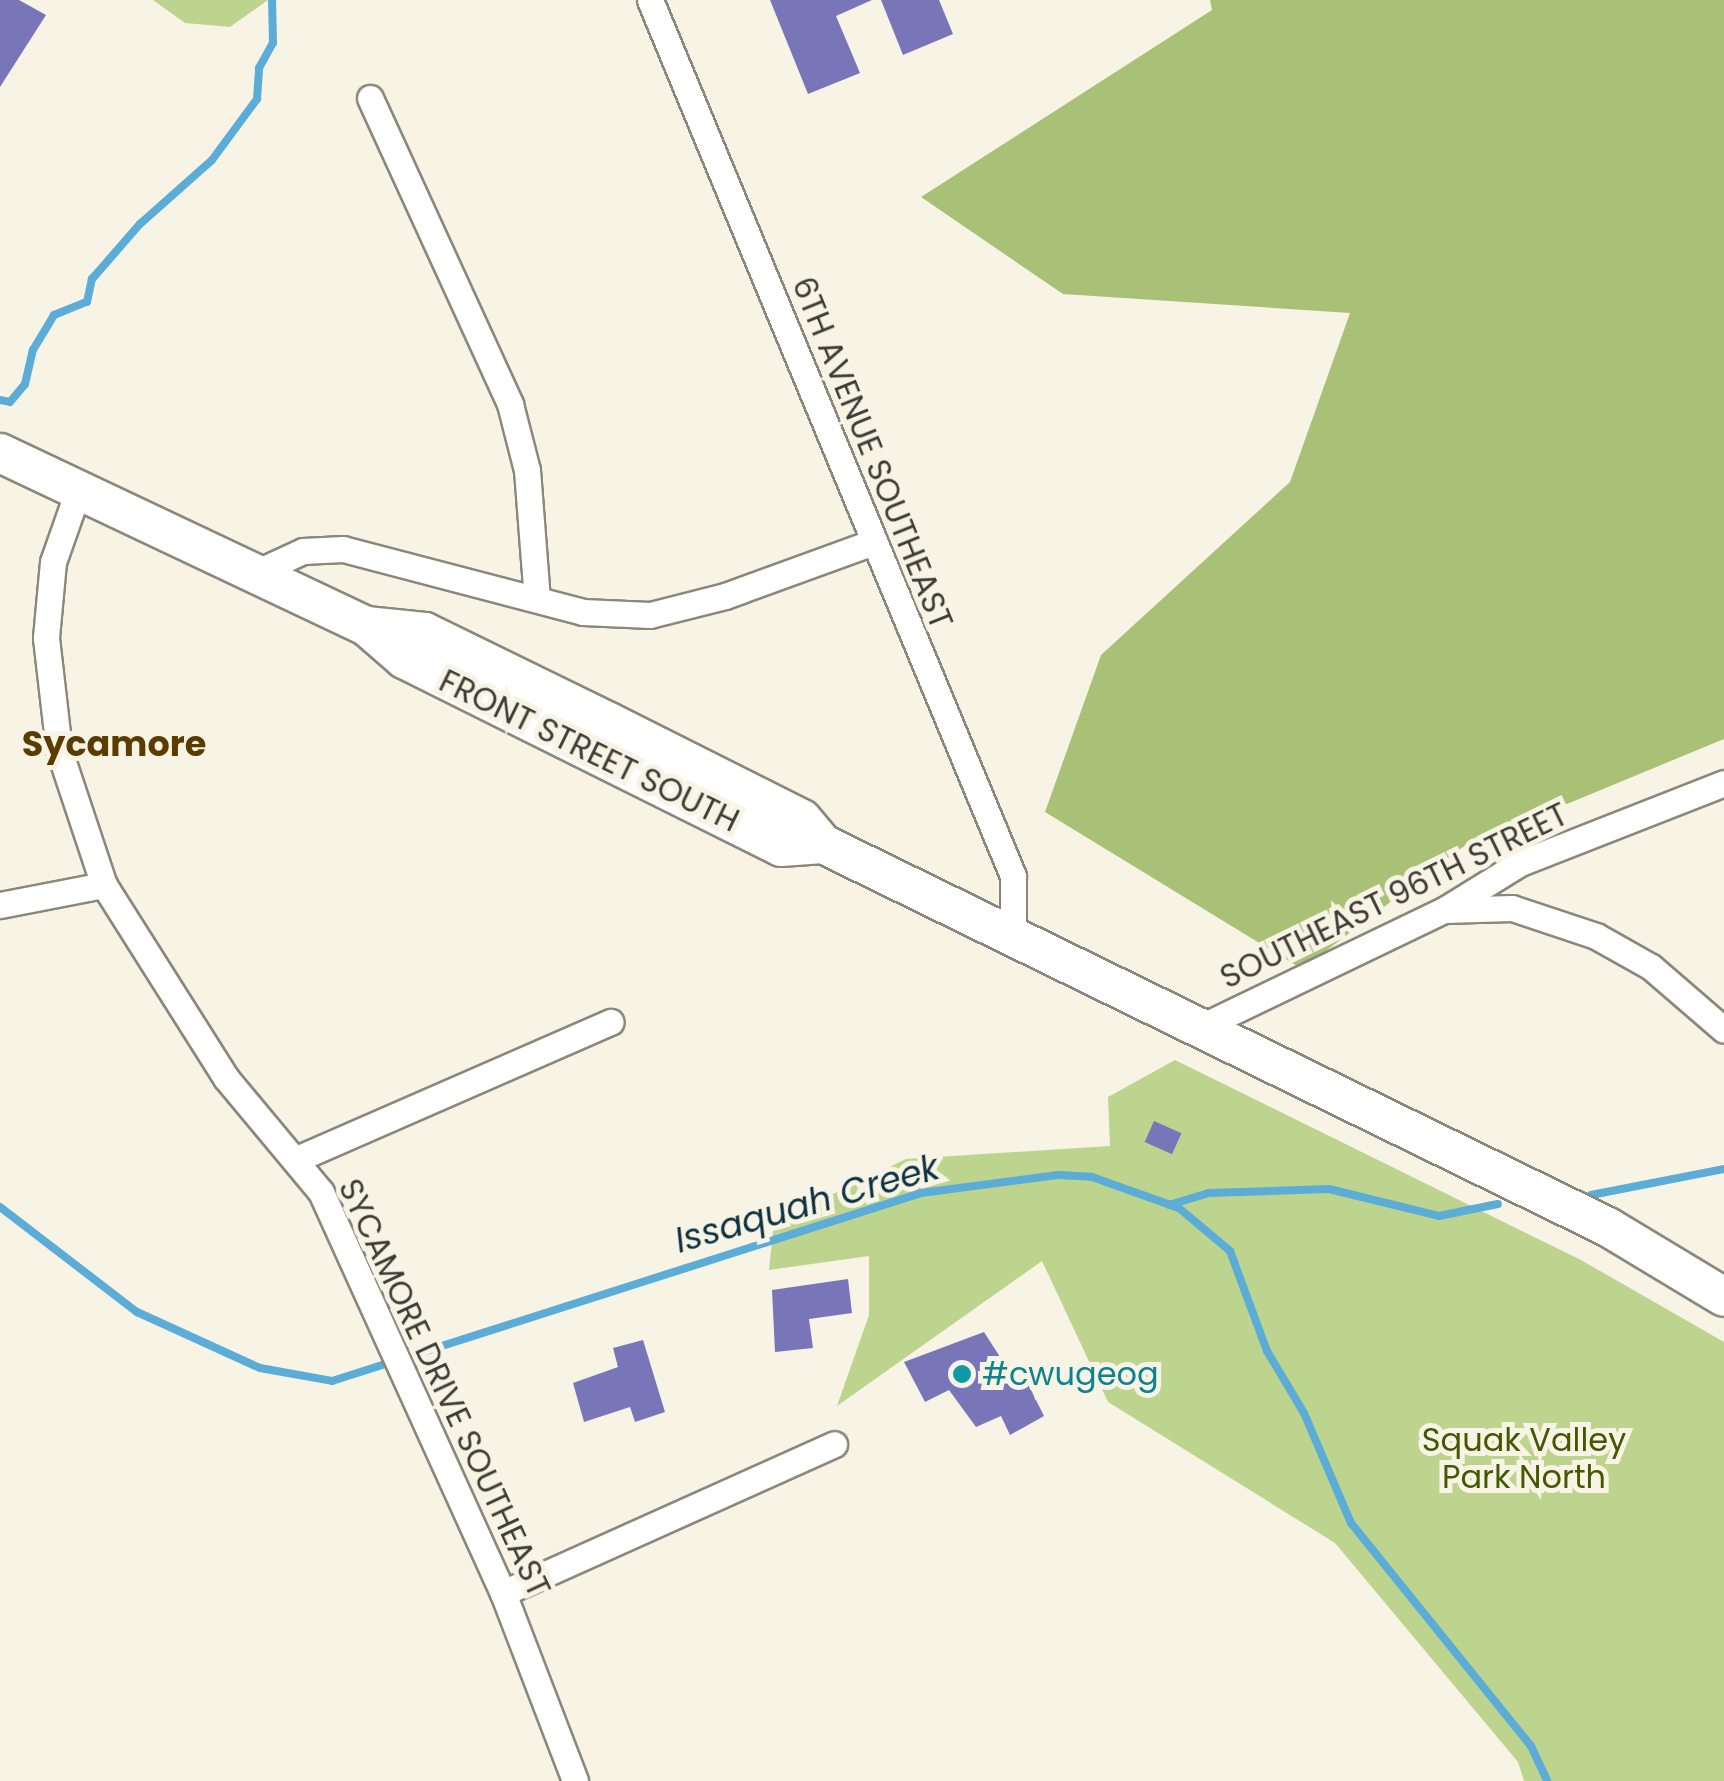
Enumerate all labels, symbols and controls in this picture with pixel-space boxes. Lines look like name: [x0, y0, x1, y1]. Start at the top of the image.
street label: 6TH AVENUE SOUTHEAST: [784, 271, 960, 635]
street label: FRONT STREET SOUTH: [433, 662, 745, 840]
district label: Sycamore: [22, 723, 206, 765]
street label: SOUTHEAST 96TH STREET: [1214, 795, 1574, 997]
water label: Issaquah Creek: [670, 1146, 944, 1262]
street label: SYCAMORE DRIVE SOUTHEAST: [330, 1173, 558, 1603]
place label: #cwugeog: [982, 1355, 1159, 1393]
marker: #cwugeog: [951, 1363, 973, 1385]
park label: Squak Valley Park North: [1422, 1422, 1626, 1497]

